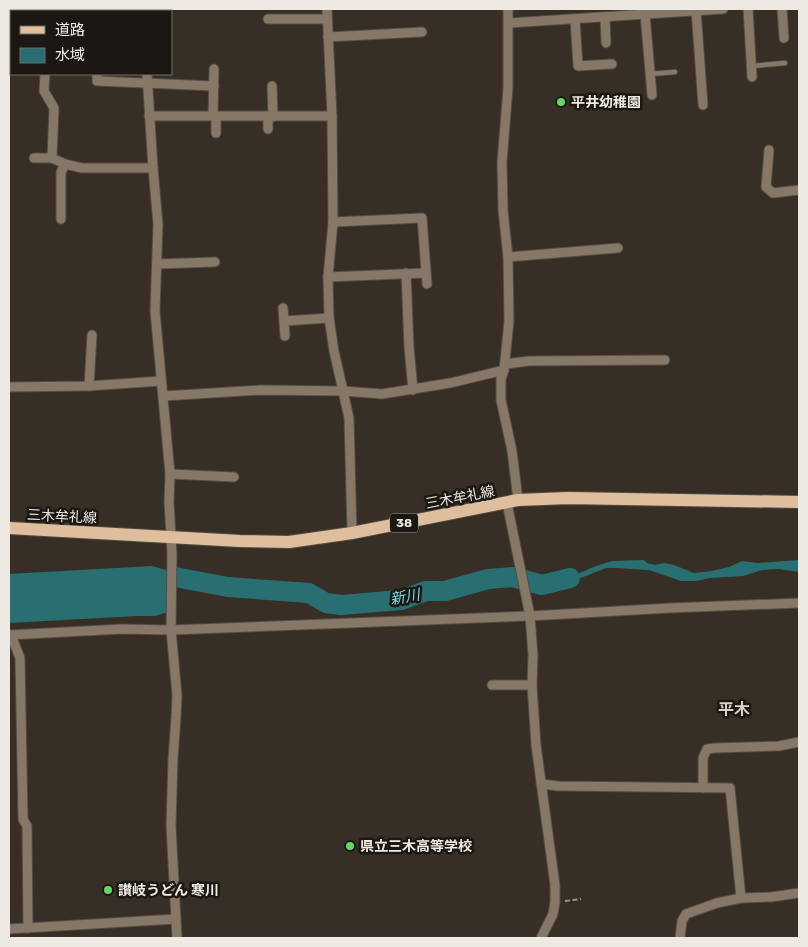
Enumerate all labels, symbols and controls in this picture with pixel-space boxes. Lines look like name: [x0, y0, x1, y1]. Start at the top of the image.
legend: [10, 10, 172, 75]
text: 道路: [55, 21, 85, 39]
text: 水域: [55, 46, 85, 64]
place label: 平井幼稚園: [571, 94, 641, 111]
marker: 平井幼稚園: [555, 96, 567, 108]
street label: 三木牟礼線: [424, 482, 496, 513]
street label: 三木牟礼線: [27, 506, 97, 527]
road number: 38: [390, 514, 418, 532]
water label: 新川: [389, 585, 423, 608]
district label: 平木: [718, 700, 750, 719]
place label: 県立三木高等学校: [360, 838, 472, 855]
marker: 県立三木高等学校: [344, 840, 356, 852]
place label: 讃岐うどん 寒川: [118, 882, 219, 899]
marker: 讃岐うどん 寒川: [102, 884, 114, 896]

